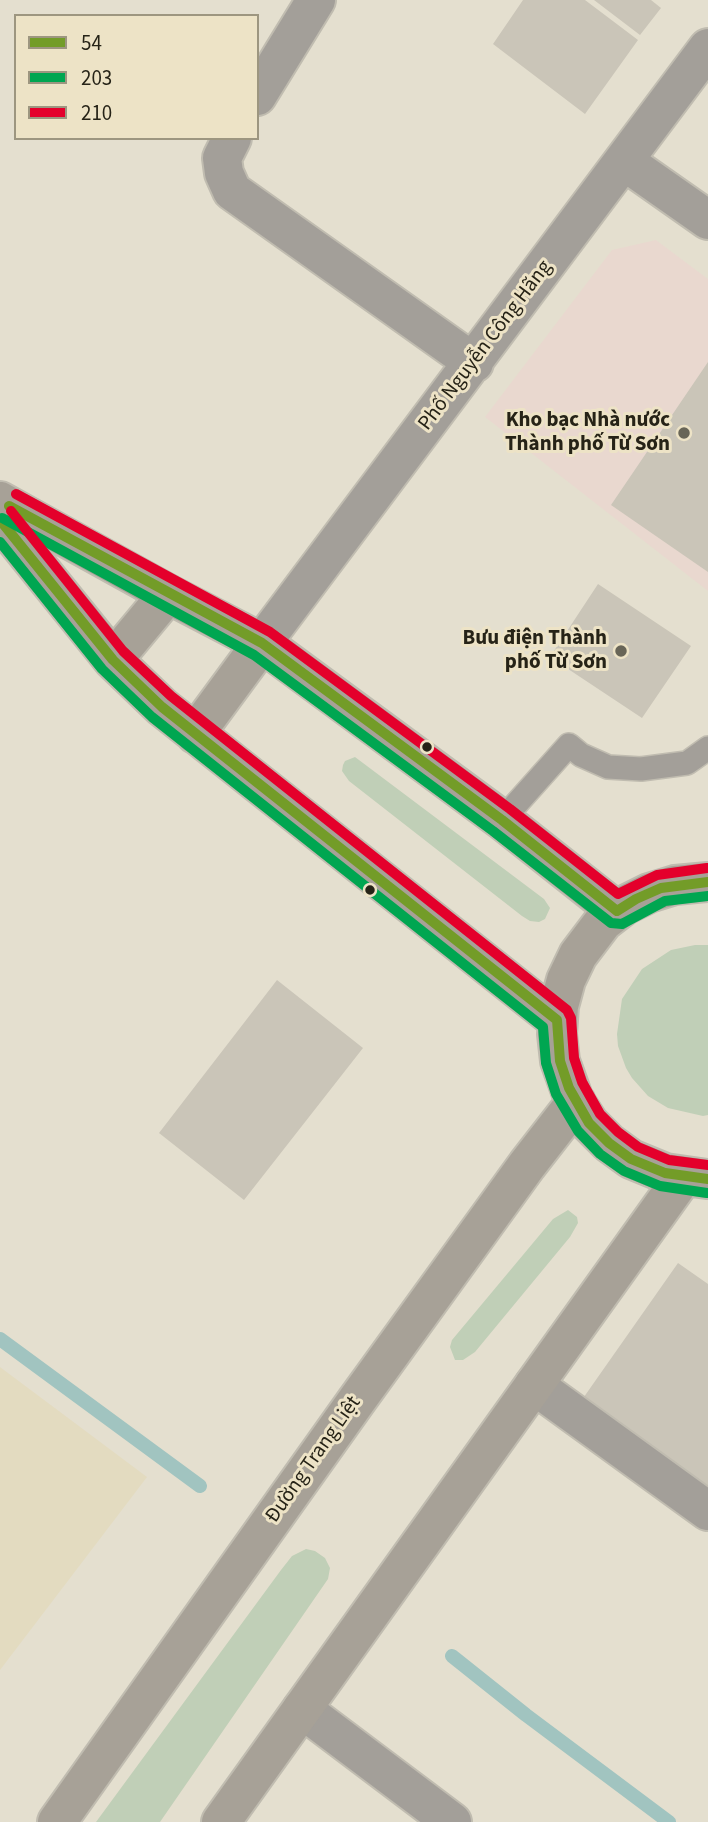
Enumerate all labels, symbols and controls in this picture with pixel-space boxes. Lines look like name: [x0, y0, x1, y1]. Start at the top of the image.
legend: [14, 14, 259, 140]
text: 54: [81, 28, 102, 58]
text: 203: [81, 63, 112, 93]
text: 210: [81, 98, 112, 128]
street label: Phố Nguyễn Công Hãng: [414, 256, 558, 436]
place label: Kho bạc Nhà nước Thành phố Từ Sơn: [505, 408, 670, 458]
marker: Kho bạc Nhà nước Thành phố Từ Sơn: [676, 425, 692, 441]
place label: Bưu điện Thành phố Từ Sơn: [463, 626, 607, 676]
marker: Bưu điện Thành phố Từ Sơn: [613, 643, 629, 659]
unlabelled marker: [420, 740, 434, 754]
unlabelled marker: [363, 883, 377, 897]
street label: Đường Trang Liệt: [261, 1392, 367, 1528]

